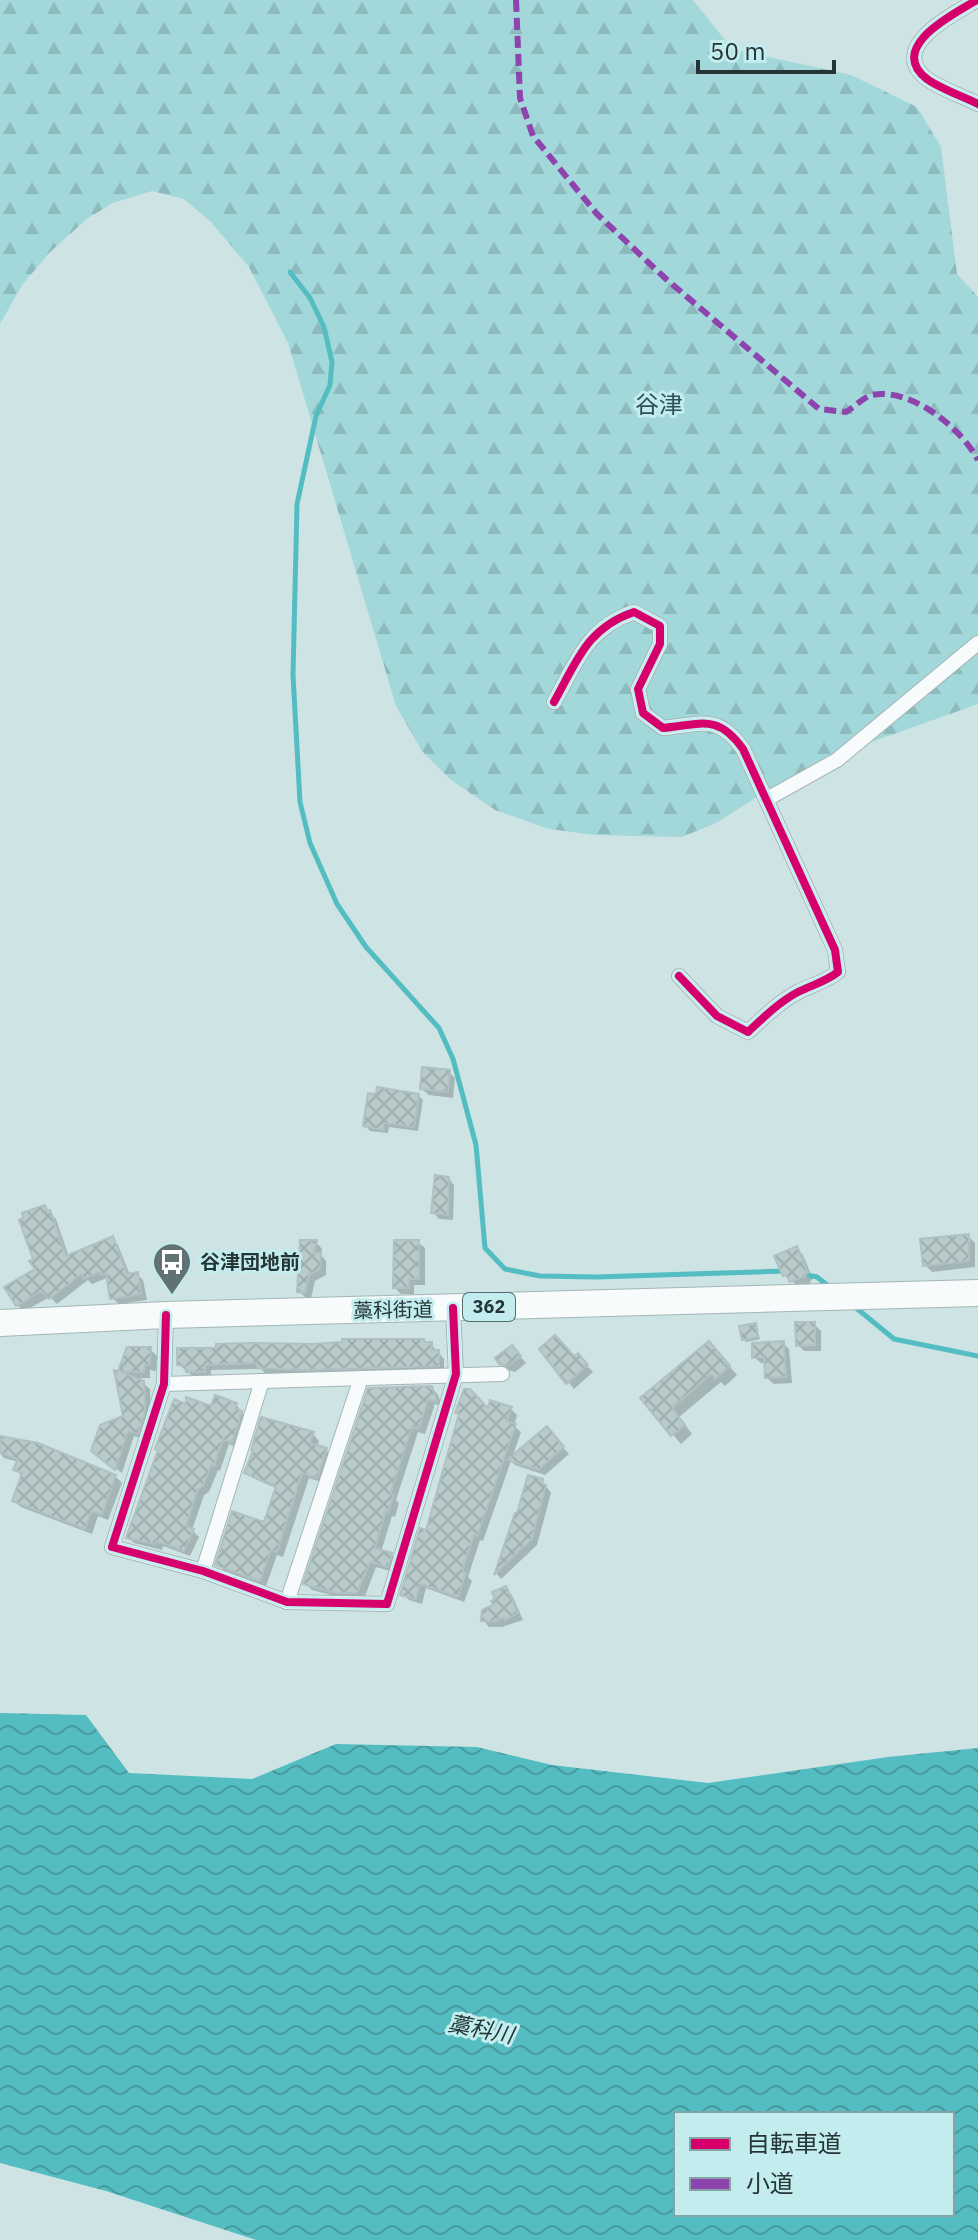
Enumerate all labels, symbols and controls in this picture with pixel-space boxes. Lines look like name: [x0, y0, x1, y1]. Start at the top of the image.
scale bar: [698, 24, 834, 74]
text: 50 m: [710, 35, 765, 67]
district label: 谷津: [635, 388, 683, 420]
bus stop icon: 谷津団地前: [151, 1241, 193, 1296]
place label: 谷津団地前: [200, 1248, 300, 1275]
road number: 362: [463, 1293, 515, 1321]
street label: 藁科街道: [353, 1295, 433, 1324]
water label: 藁科川: [446, 2008, 518, 2049]
legend: [674, 2112, 954, 2216]
text: 自転車道: [746, 2127, 842, 2159]
text: 小道: [746, 2167, 794, 2199]

